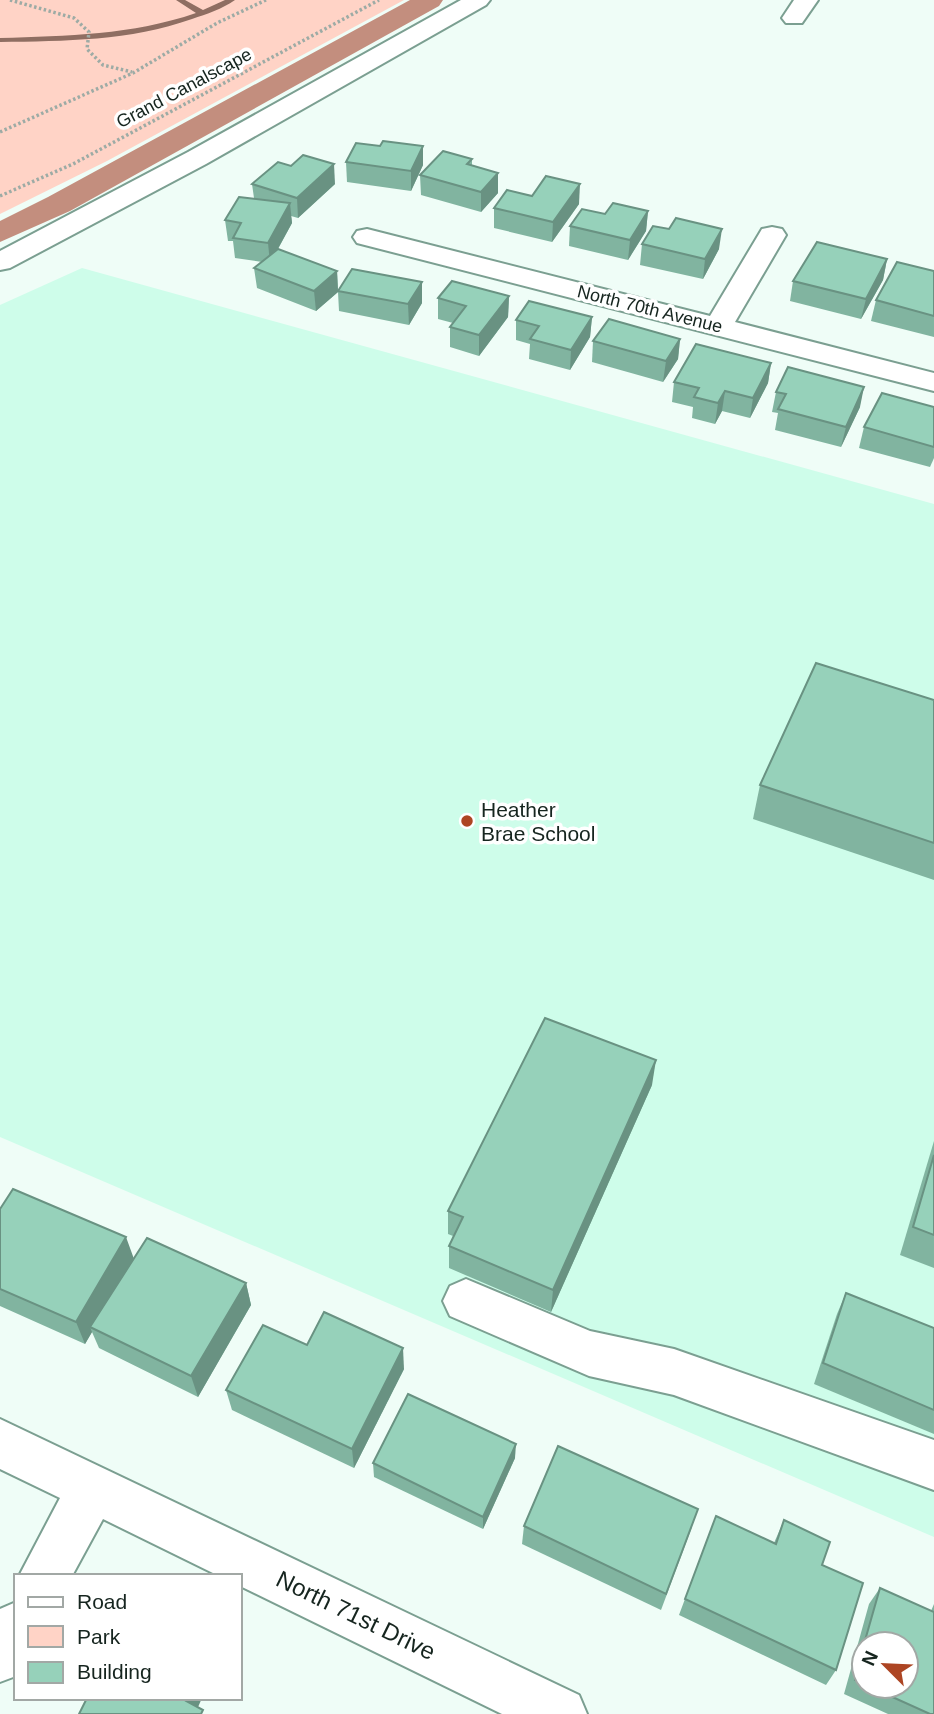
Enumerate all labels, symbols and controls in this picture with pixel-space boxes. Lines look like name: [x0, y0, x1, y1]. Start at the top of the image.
street label: Grand Canalscape: [113, 44, 255, 132]
street label: North 70th Avenue: [575, 281, 725, 337]
place label: Heather Brae School: [481, 798, 595, 845]
marker: Heather Brae School: [459, 813, 475, 829]
street label: North 71st Drive: [272, 1565, 440, 1665]
legend: [14, 1574, 242, 1700]
text: Road: [77, 1590, 127, 1613]
text: Park: [77, 1625, 121, 1648]
north arrow: [850, 1630, 920, 1700]
text: N: [858, 1648, 882, 1669]
text: Building: [77, 1660, 152, 1683]

